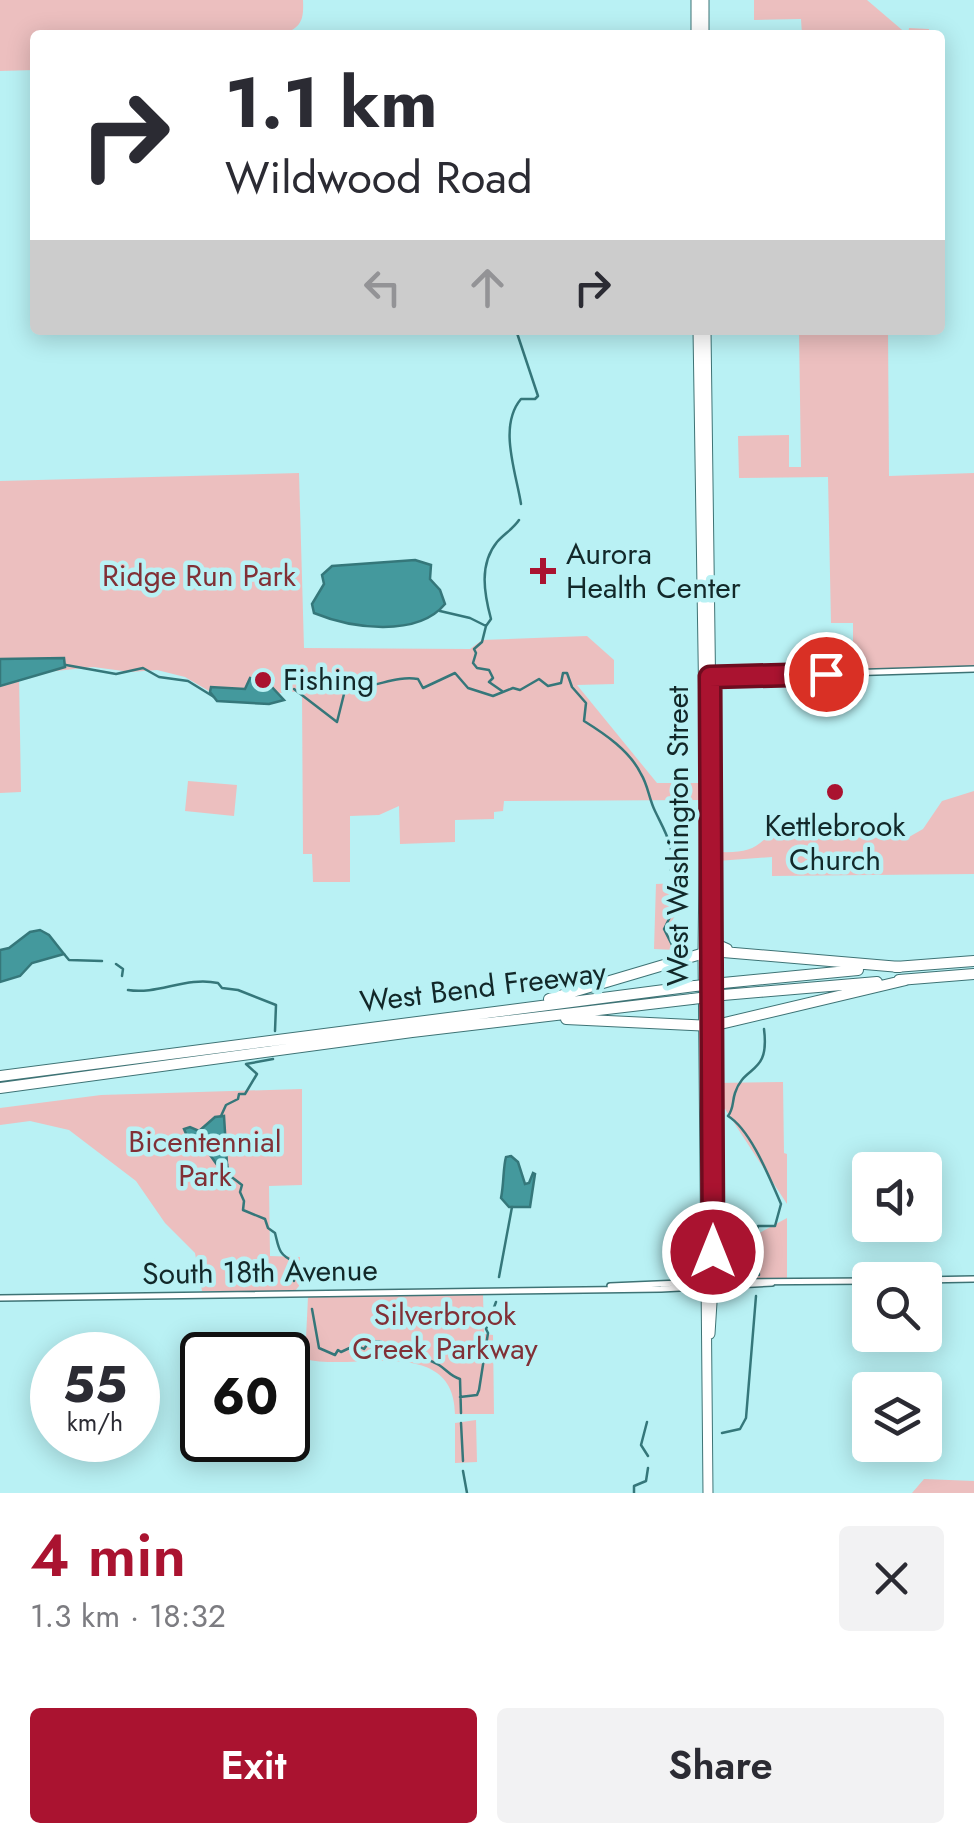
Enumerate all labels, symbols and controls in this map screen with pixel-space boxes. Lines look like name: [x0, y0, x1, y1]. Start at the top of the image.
text: 1.1 km: [225, 52, 438, 153]
icon: right: [60, 70, 190, 200]
text: Wildwood Road: [225, 145, 533, 210]
icon: left: [355, 260, 410, 315]
icon: ahead: [460, 260, 515, 315]
icon: right: [565, 260, 620, 315]
place label: Aurora Health Center: [566, 532, 742, 609]
park label: Ridge Run Park: [102, 554, 297, 597]
marker: Aurora Health Center: [530, 558, 556, 584]
pin: [784, 632, 869, 717]
icon: arrive: [799, 647, 854, 702]
place label: Fishing: [283, 658, 374, 701]
marker: Fishing: [252, 669, 274, 691]
street label: West Washington Street: [656, 685, 699, 986]
marker: Kettlebrook Church: [824, 781, 846, 803]
place label: Kettlebrook Church: [764, 804, 906, 881]
street label: West Bend Freeway: [357, 950, 609, 1023]
park label: Bicentennial Park: [128, 1120, 282, 1197]
map controls: [852, 1152, 942, 1462]
button: sound: [852, 1152, 942, 1242]
position arrow: [661, 1200, 765, 1304]
street label: South 18th Avenue: [142, 1248, 378, 1295]
button: search: [852, 1262, 942, 1352]
park label: Silverbrook Creek Parkway: [352, 1293, 538, 1370]
speed limit sign: 60: [180, 1332, 310, 1462]
text: 55: [63, 1348, 127, 1421]
button: layers: [852, 1372, 942, 1462]
text: km/h: [67, 1404, 123, 1440]
text: 4 min: [30, 1512, 186, 1599]
button: close: [839, 1526, 944, 1631]
text: 1.3 km · 18:32: [30, 1593, 226, 1639]
button: Exit: [30, 1708, 477, 1823]
button: Share: [497, 1708, 944, 1823]

